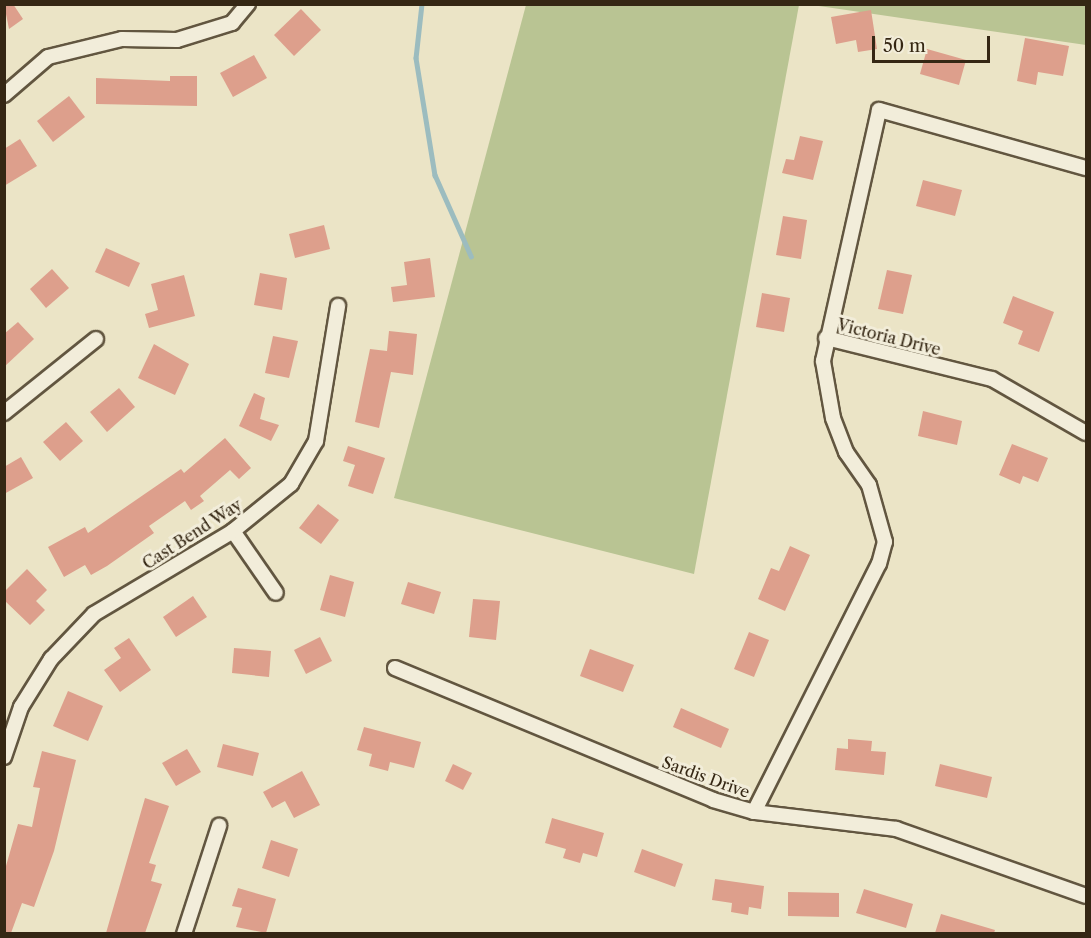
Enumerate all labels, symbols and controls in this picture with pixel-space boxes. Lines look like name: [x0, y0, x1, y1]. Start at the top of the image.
scale bar: [875, 24, 994, 62]
text: 50 m: [883, 35, 926, 57]
street label: Victoria Drive: [835, 315, 943, 359]
street label: Cast Bend Way: [139, 495, 245, 573]
street label: Sardis Drive: [660, 752, 752, 802]

